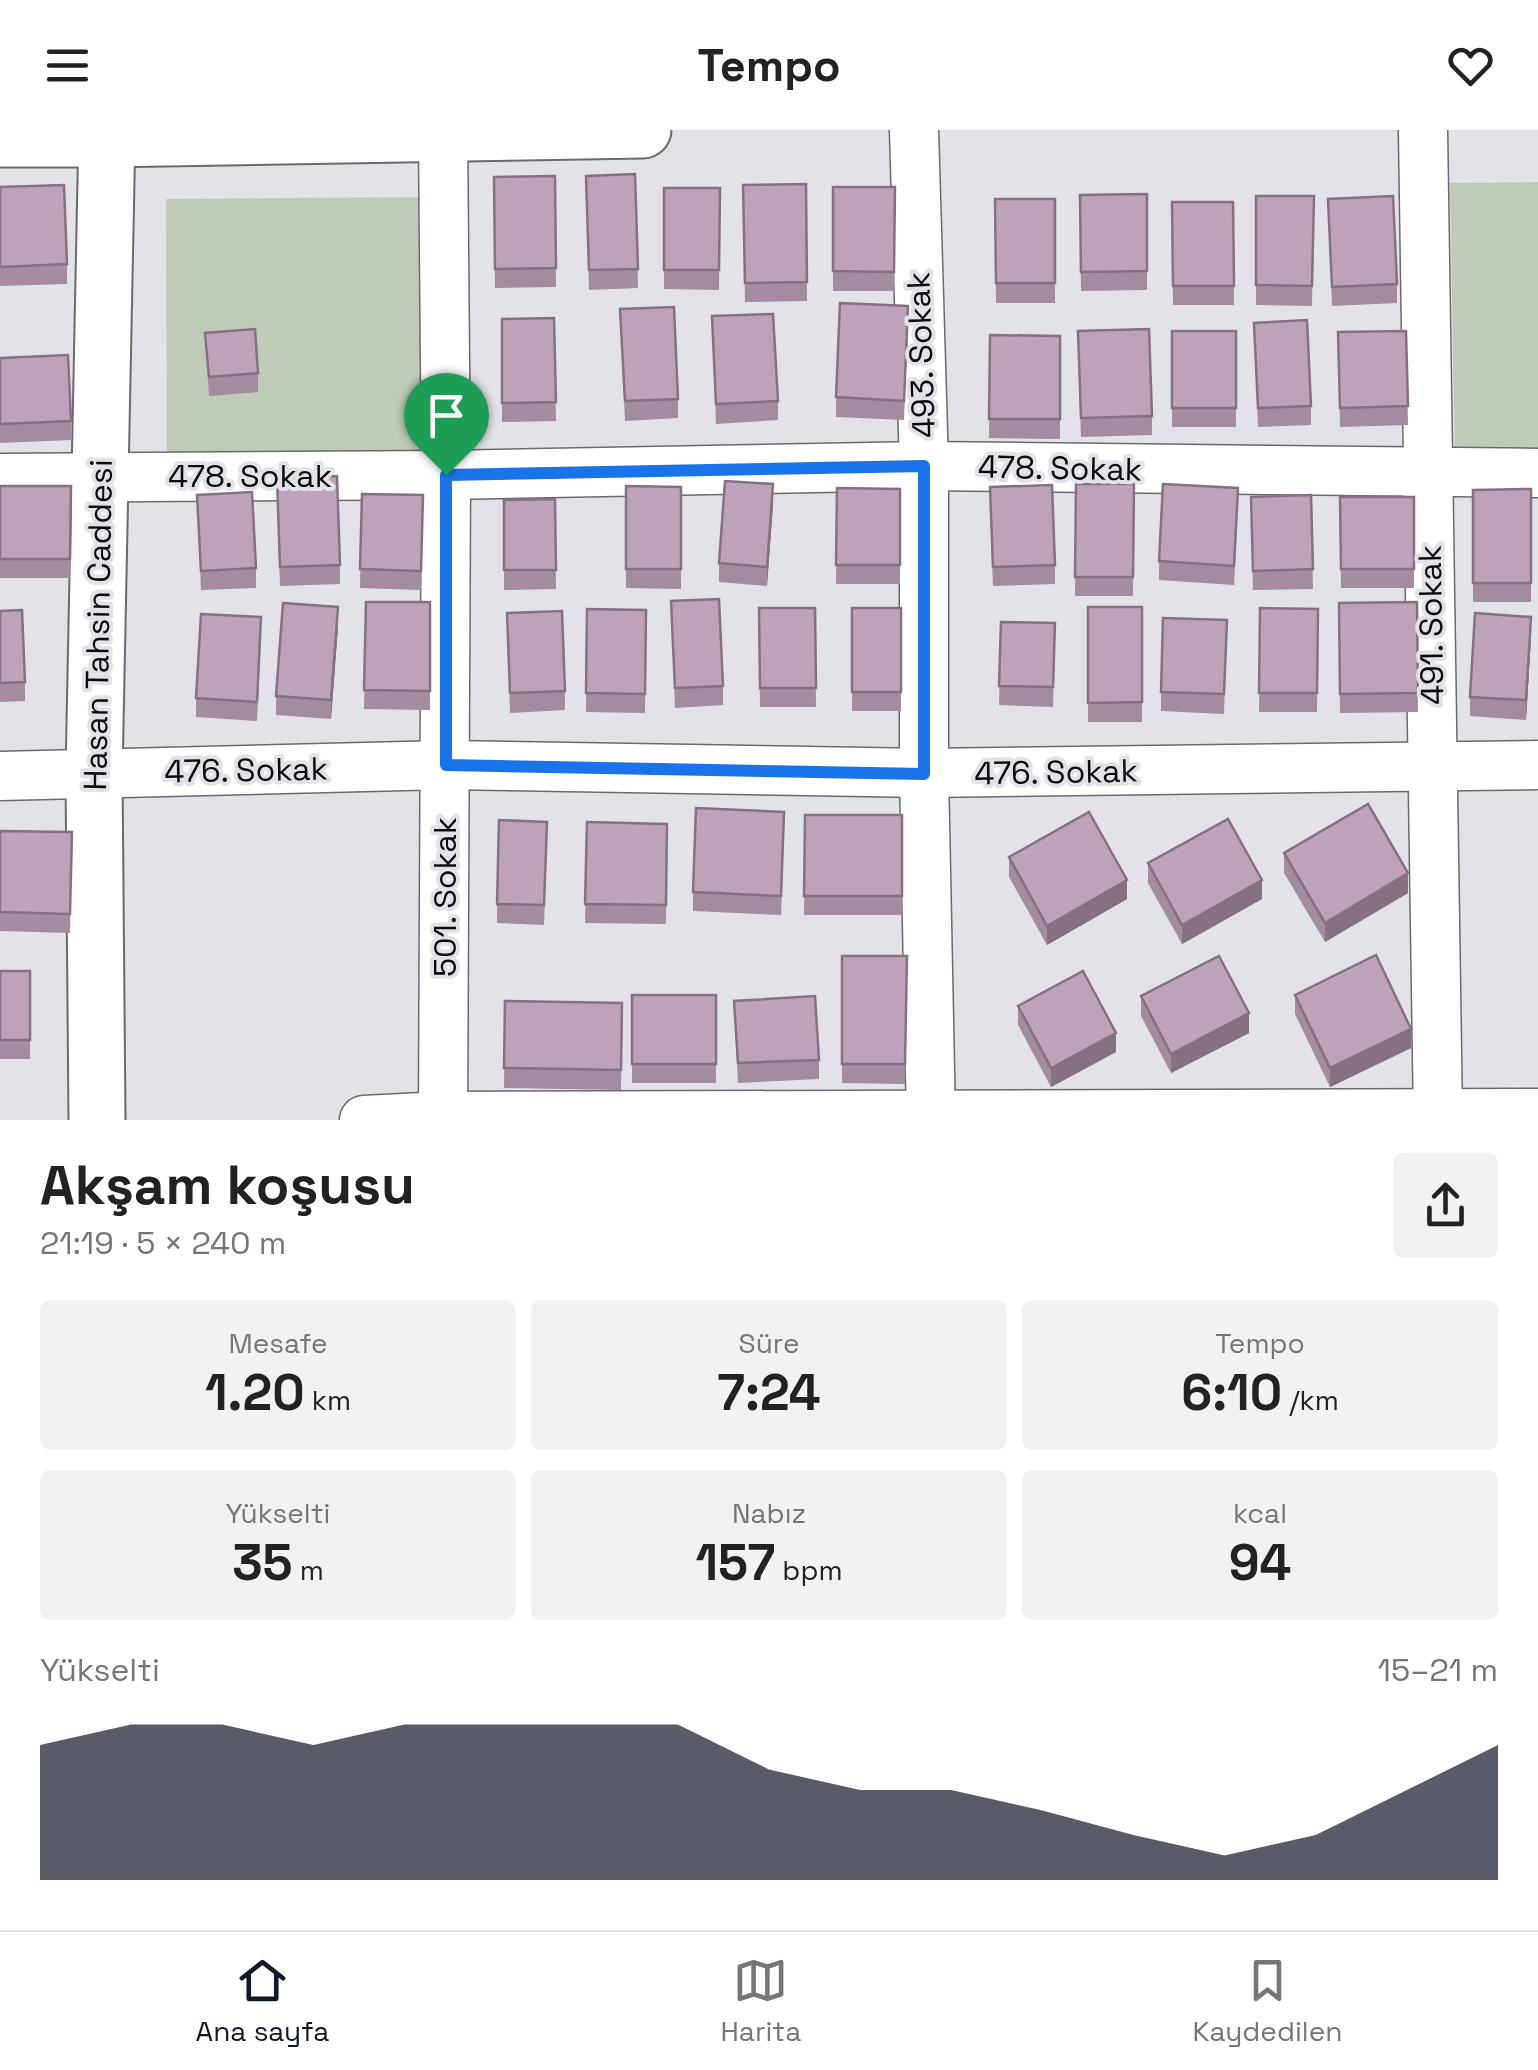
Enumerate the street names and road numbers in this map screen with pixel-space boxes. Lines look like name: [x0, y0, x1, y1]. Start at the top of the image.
street label: 493. Sokak: [898, 271, 944, 439]
street label: 478. Sokak: [978, 447, 1142, 489]
street label: 478. Sokak: [168, 456, 332, 496]
street label: Hasan Tahsin Caddesi: [75, 459, 121, 791]
street label: 491. Sokak: [1410, 545, 1452, 705]
street label: 476. Sokak: [164, 749, 328, 791]
street label: 476. Sokak: [974, 751, 1138, 793]
street label: 501. Sokak: [425, 817, 465, 977]

